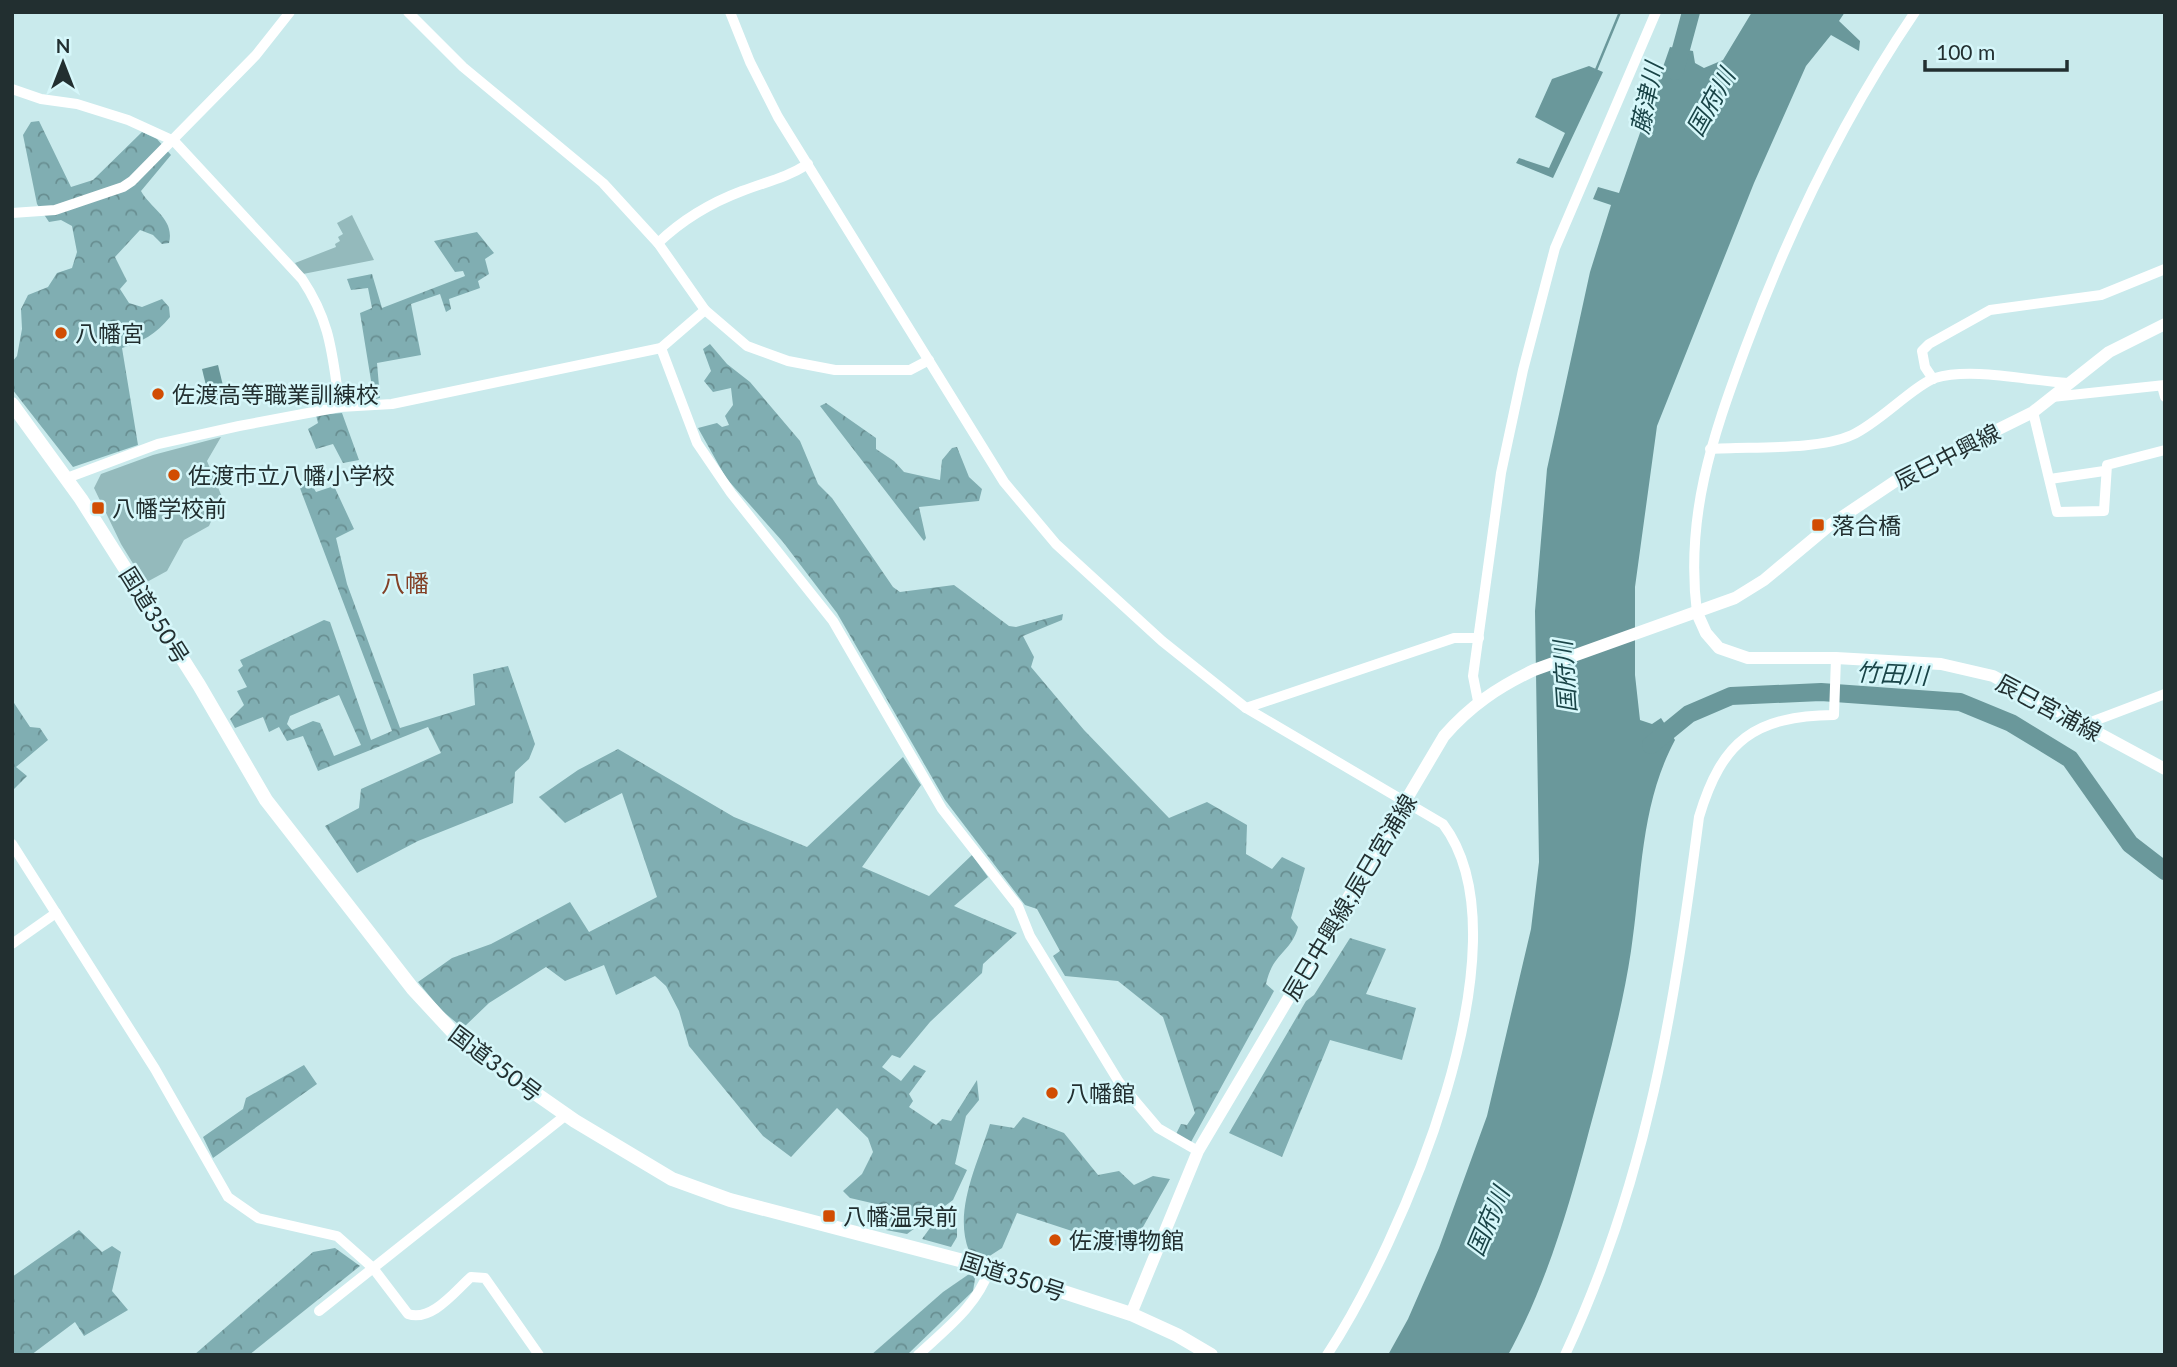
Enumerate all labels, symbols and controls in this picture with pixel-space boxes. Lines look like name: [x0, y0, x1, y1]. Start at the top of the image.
north arrow: [28, 28, 98, 98]
scale bar: [1925, 28, 2067, 72]
text: N: [56, 34, 70, 57]
text: 100 m: [1936, 39, 1995, 64]
water label: 藤津川: [1624, 57, 1668, 136]
water label: 国府川: [1680, 61, 1742, 141]
place label: 八幡宮: [75, 319, 144, 347]
marker: 八幡宮: [53, 325, 69, 341]
place label: 佐渡高等職業訓練校: [172, 380, 379, 408]
marker: 佐渡高等職業訓練校: [150, 386, 166, 402]
street label: 辰巳中興線: [1889, 417, 2005, 495]
place label: 佐渡市立八幡小学校: [188, 461, 395, 489]
marker: 佐渡市立八幡小学校: [166, 467, 182, 483]
place label: 八幡学校前: [112, 494, 227, 522]
marker: 八幡学校前: [90, 500, 106, 516]
place label: 落合橋: [1832, 511, 1901, 539]
marker: 落合橋: [1810, 517, 1826, 533]
street label: 国道350号: [114, 561, 196, 669]
district label: 八幡: [381, 568, 429, 597]
water label: 国府川: [1547, 637, 1581, 714]
water label: 竹田川: [1855, 657, 1932, 690]
street label: 辰巳宮浦線: [1992, 668, 2106, 746]
street label: 辰巳中興線;辰巳宮浦線: [1276, 789, 1422, 1005]
street label: 国道350号: [444, 1019, 548, 1107]
place label: 八幡館: [1066, 1079, 1135, 1107]
marker: 八幡館: [1044, 1085, 1060, 1101]
water label: 国府川: [1460, 1179, 1516, 1260]
place label: 八幡温泉前: [843, 1202, 958, 1230]
marker: 八幡温泉前: [821, 1208, 837, 1224]
place label: 佐渡博物館: [1069, 1226, 1184, 1254]
marker: 佐渡博物館: [1047, 1232, 1063, 1248]
street label: 国道350号: [957, 1246, 1069, 1306]

